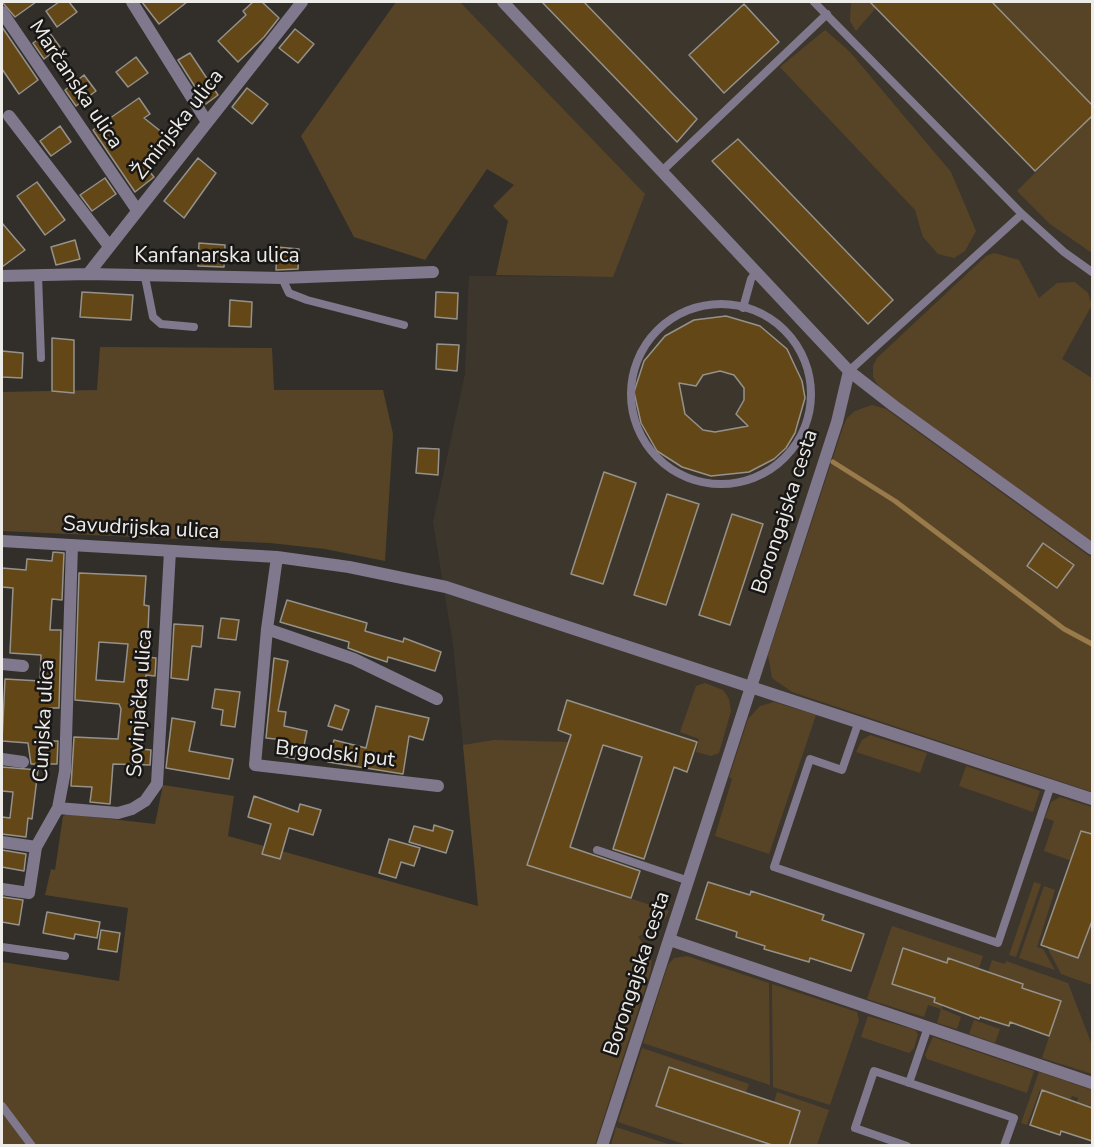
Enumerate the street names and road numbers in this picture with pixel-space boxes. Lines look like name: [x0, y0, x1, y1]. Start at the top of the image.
street label: Marčanska ulica: [23, 16, 127, 154]
street label: Žminjska ulica: [128, 65, 230, 185]
street label: Kanfanarska ulica: [134, 244, 300, 270]
street label: Borongajska cesta: [748, 427, 824, 597]
street label: Savudrijska ulica: [62, 512, 220, 546]
street label: Sovinjačka ulica: [123, 628, 159, 778]
street label: Cunjska ulica: [29, 659, 61, 783]
street label: Brgodski put: [274, 736, 396, 774]
street label: Borongajska cesta: [600, 889, 676, 1059]

